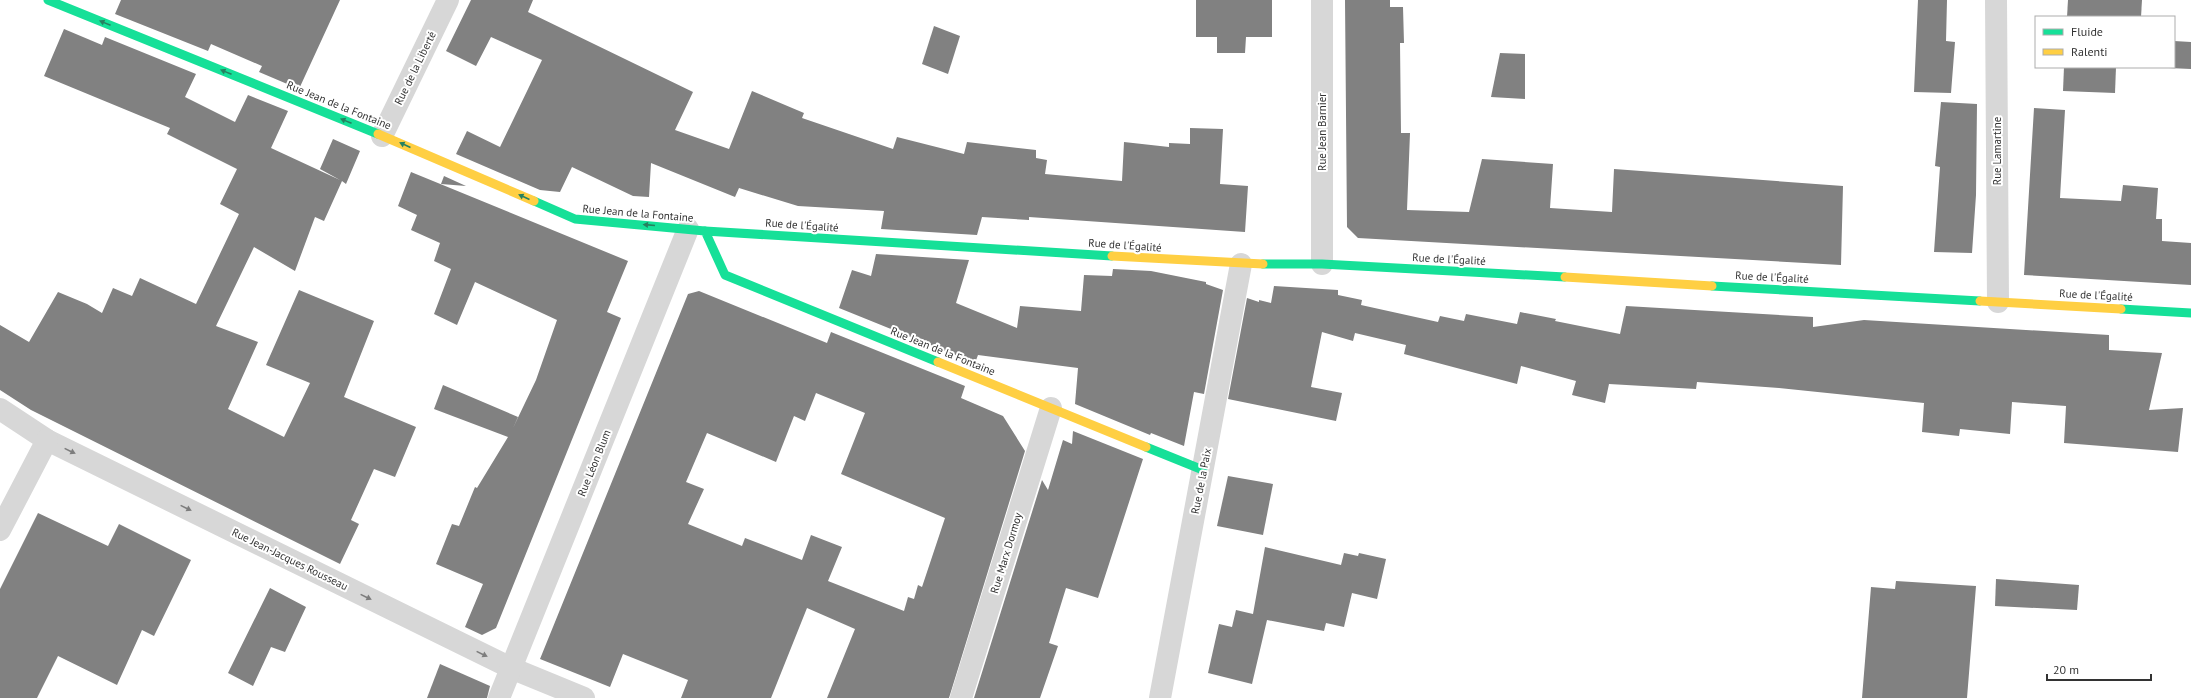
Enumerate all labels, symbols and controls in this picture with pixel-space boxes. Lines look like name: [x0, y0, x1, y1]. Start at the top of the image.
legend: [2035, 16, 2175, 68]
one-way arrow: [99, 20, 111, 26]
text: Fluide: [2071, 24, 2103, 39]
street label: Rue de la Liberté: [391, 28, 439, 107]
text: Ralenti: [2071, 44, 2107, 59]
one-way arrow: [219, 69, 231, 75]
street label: Rue Jean de la Fontaine: [285, 78, 394, 133]
street label: Rue Jean Barnier: [1315, 93, 1329, 171]
street label: Rue Lamartine: [1990, 116, 2004, 185]
one-way arrow: [341, 118, 352, 124]
one-way arrow: [399, 142, 410, 148]
one-way arrow: [518, 194, 529, 200]
street label: Rue Jean de la Fontaine: [582, 201, 695, 225]
street label: Rue de l'Égalité: [765, 215, 840, 235]
one-way arrow: [643, 222, 655, 229]
street label: Rue de l'Égalité: [1088, 235, 1163, 255]
street label: Rue de l'Égalité: [1412, 250, 1487, 268]
street label: Rue de l'Égalité: [1735, 268, 1810, 286]
street label: Rue de l'Égalité: [2059, 286, 2134, 304]
street label: Rue Jean de la Fontaine: [889, 324, 998, 379]
street label: Rue Léon Blum: [574, 428, 614, 498]
street label: Rue de la Paix: [1188, 447, 1214, 515]
one-way arrow: [64, 448, 75, 454]
one-way arrow: [180, 505, 192, 511]
street label: Rue Marx Dormoy: [987, 510, 1025, 595]
street label: Rue Jean-Jacques Rousseau: [230, 525, 350, 593]
one-way arrow: [360, 593, 371, 600]
one-way arrow: [476, 651, 488, 657]
scale bar: [2047, 656, 2151, 682]
text: 20 m: [2053, 662, 2079, 677]

